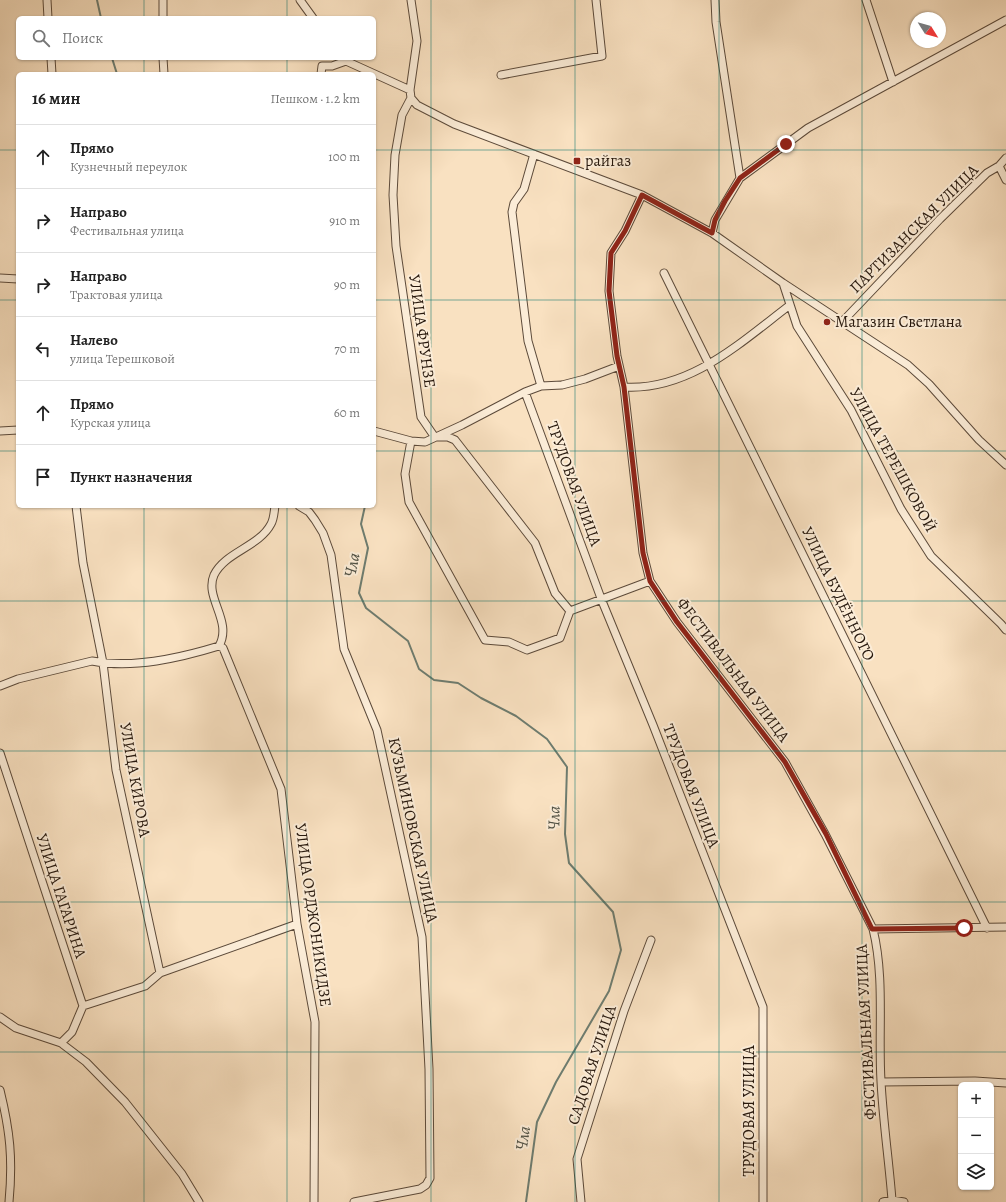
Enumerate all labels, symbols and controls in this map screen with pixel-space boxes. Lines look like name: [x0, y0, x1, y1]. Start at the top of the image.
north arrow: [910, 12, 946, 48]
search box: [16, 16, 376, 60]
icon: search: [30, 27, 52, 49]
text: Поиск: [62, 28, 103, 48]
text: 16 мин: [32, 87, 81, 110]
text: Пешком · 1.2 km: [271, 90, 360, 107]
route end: [777, 135, 795, 153]
text: Прямо: [70, 138, 114, 158]
icon: ahead: [32, 146, 54, 168]
text: 100 m: [328, 148, 360, 165]
place label: райгаз: [585, 150, 631, 172]
marker: райгаз: [572, 156, 582, 166]
text: Кузнечный переулок: [70, 158, 187, 175]
street label: ПАРТИЗАНСКАЯ УЛИЦА: [845, 159, 984, 298]
text: Направо: [70, 202, 127, 222]
icon: right: [32, 210, 54, 232]
text: 910 m: [329, 212, 360, 229]
text: Фестивальная улица: [70, 222, 184, 239]
text: Направо: [70, 266, 127, 286]
street label: УЛИЦА ФРУНЗЕ: [403, 273, 441, 389]
icon: right: [32, 274, 54, 296]
text: 90 m: [334, 276, 360, 293]
text: Трактовая улица: [70, 286, 163, 303]
place label: Магазин Светлана: [835, 311, 963, 333]
marker: Магазин Светлана: [822, 317, 832, 327]
text: Налево: [70, 330, 118, 350]
icon: left: [32, 338, 54, 360]
text: 70 m: [334, 340, 360, 357]
text: улица Терешковой: [70, 350, 175, 367]
street label: УЛИЦА ТЕРЕШКОВОЙ: [844, 384, 942, 536]
text: Прямо: [70, 394, 114, 414]
icon: ahead: [32, 402, 54, 424]
text: 60 m: [334, 404, 360, 421]
text: Курская улица: [70, 414, 151, 431]
street label: ТРУДОВАЯ УЛИЦА: [541, 419, 607, 550]
icon: arrive: [32, 466, 54, 488]
text: Пункт назначения: [70, 467, 192, 487]
street label: УЛИЦА БУДЁННОГО: [796, 523, 880, 665]
water label: Чла: [338, 551, 366, 579]
street label: ФЕСТИВАЛЬНАЯ УЛИЦА: [671, 593, 795, 747]
street label: УЛИЦА КИРОВА: [114, 721, 156, 840]
street label: ТРУДОВАЯ УЛИЦА: [657, 721, 725, 852]
street label: КУЗЬМИНОВСКАЯ УЛИЦА: [383, 735, 444, 925]
water label: Чла: [542, 806, 566, 830]
street label: УЛИЦА ОРДЖОНИКИДЗЕ: [289, 822, 337, 1008]
street label: УЛИЦА ГАГАРИНА: [30, 831, 92, 962]
route start: [955, 919, 973, 937]
street label: ФЕСТИВАЛЬНАЯ УЛИЦА: [850, 943, 882, 1120]
street label: САДОВАЯ УЛИЦА: [562, 1002, 622, 1128]
street label: ТРУДОВАЯ УЛИЦА: [738, 1045, 760, 1177]
map controls: [958, 1082, 994, 1190]
button: +: [958, 1082, 994, 1118]
button: −: [958, 1118, 994, 1154]
water label: Чла: [510, 1124, 536, 1152]
button: layers: [958, 1154, 994, 1190]

